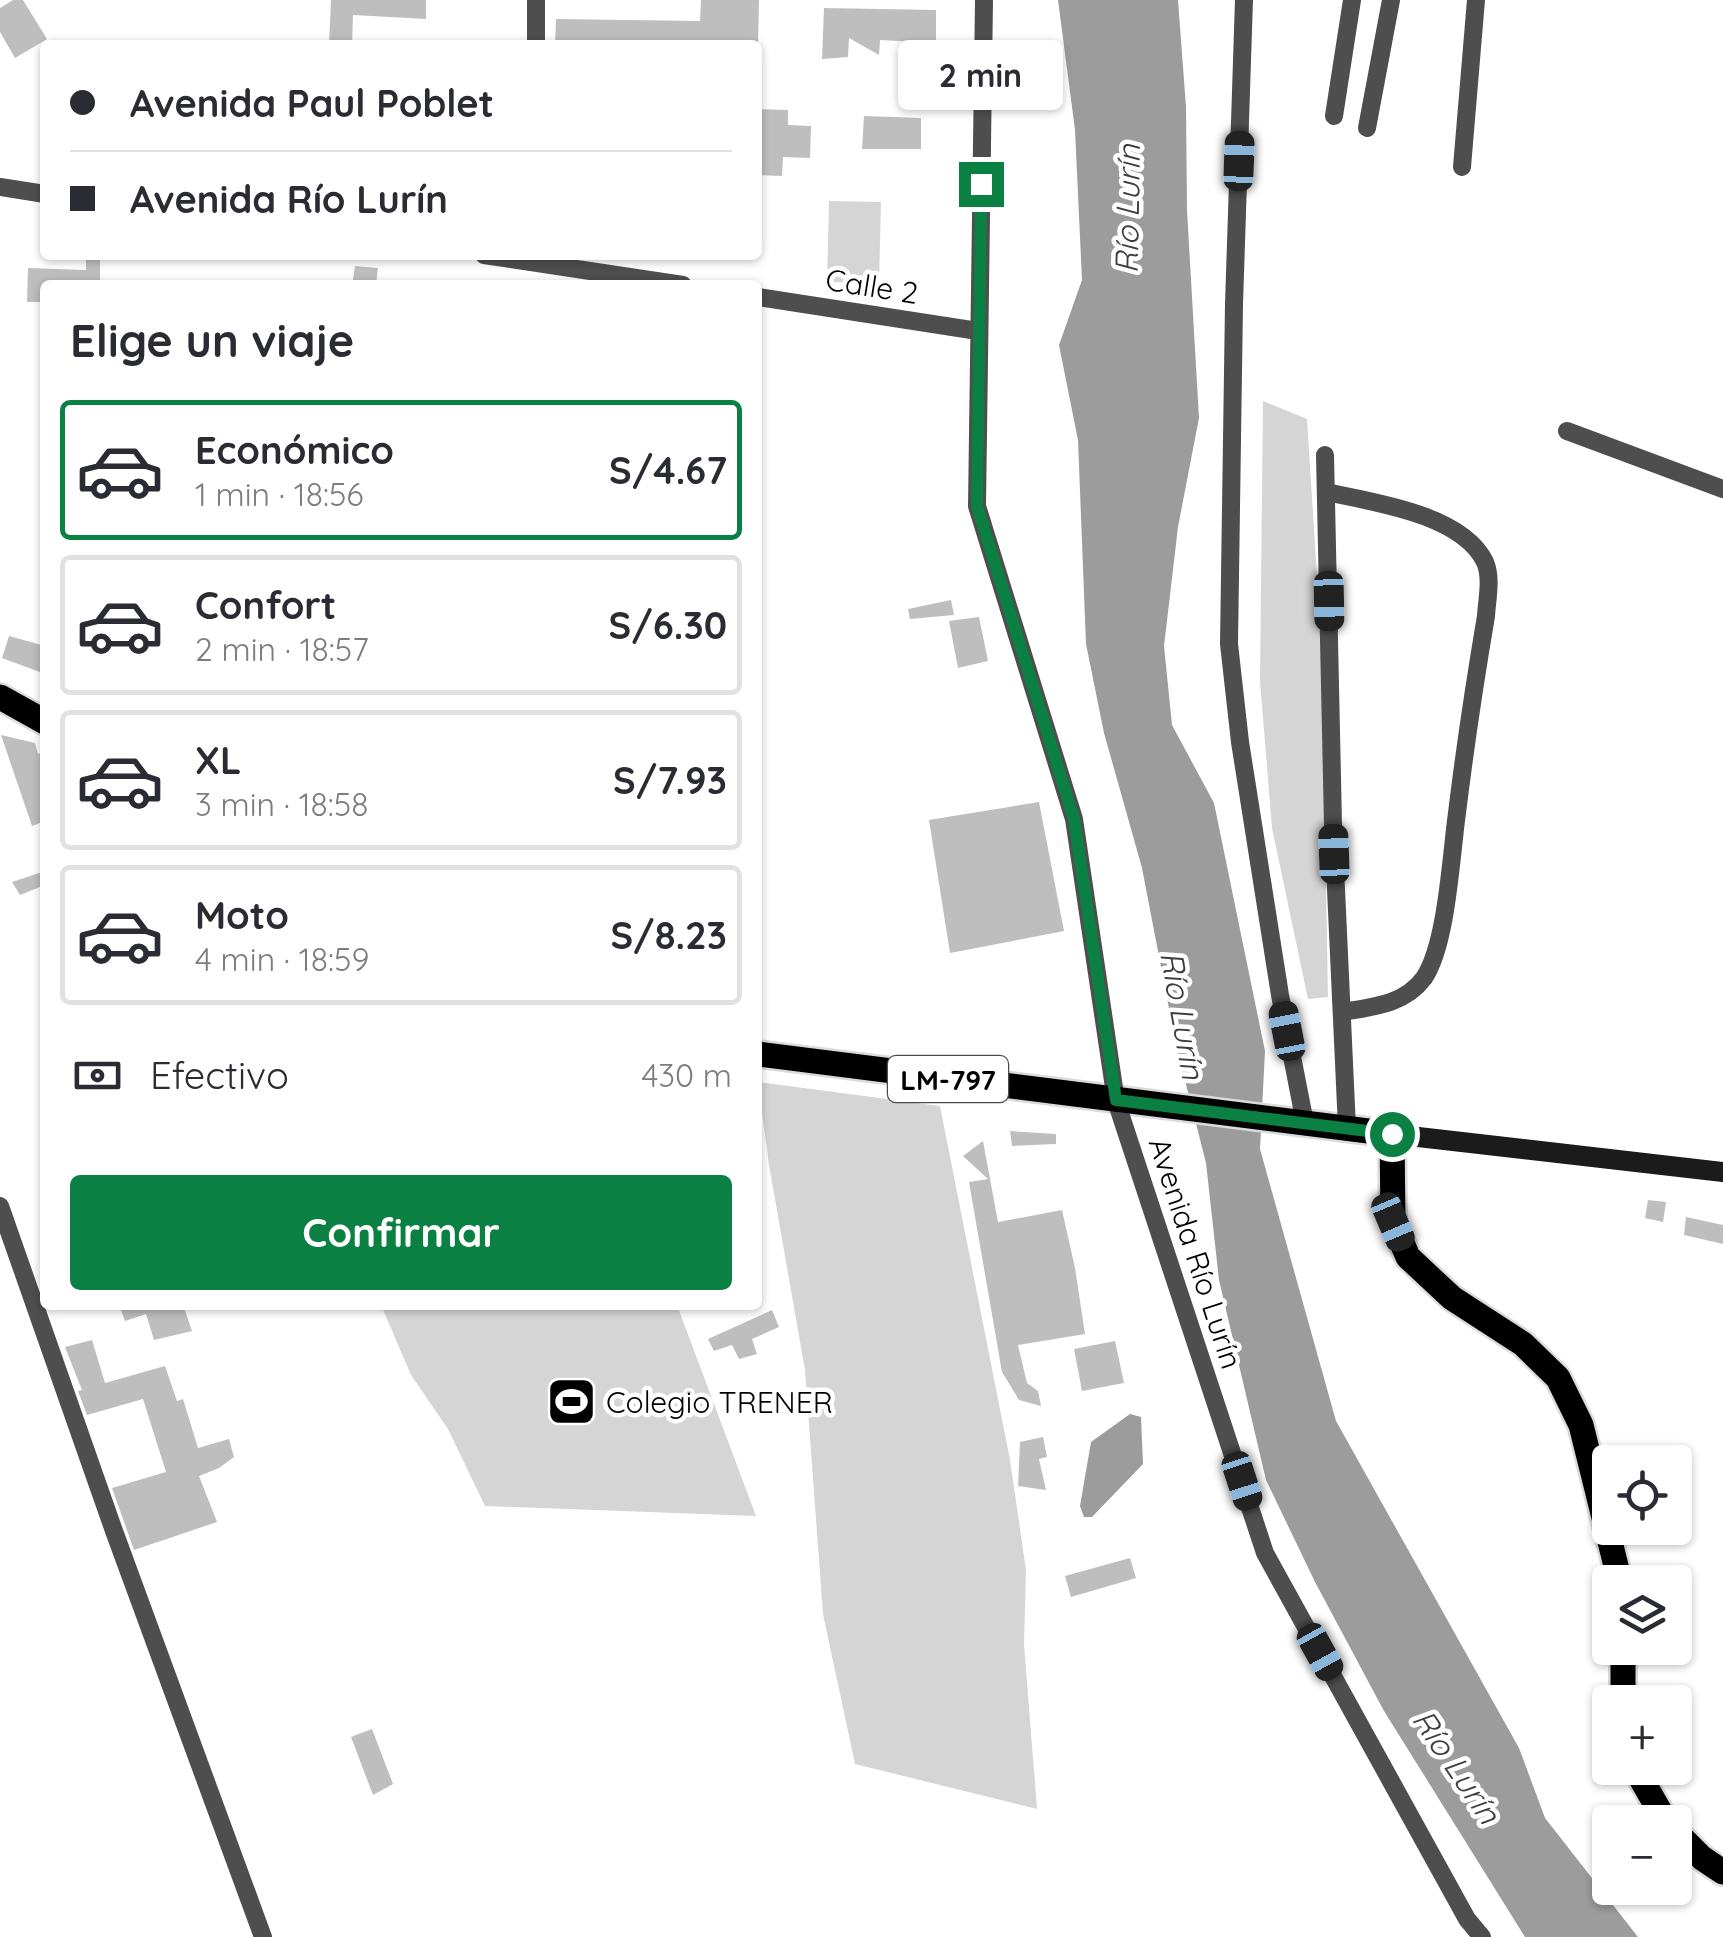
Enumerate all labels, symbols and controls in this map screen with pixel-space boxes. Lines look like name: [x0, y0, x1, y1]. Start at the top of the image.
callout: 2 min: [898, 39, 1064, 109]
text: 2 min: [939, 55, 1022, 95]
text: Avenida Paul Poblet: [130, 79, 494, 127]
car: [1223, 130, 1255, 192]
water label: Río Lurín: [1106, 143, 1148, 274]
route end: [959, 162, 1004, 207]
text: Avenida Río Lurín: [130, 175, 448, 223]
street label: Calle 2: [823, 260, 921, 312]
text: Elige un viaje: [70, 312, 354, 368]
icon: car: [75, 425, 165, 515]
text: Económico: [195, 426, 394, 474]
text: S/4.67: [609, 446, 727, 494]
text: 1 min · 18:56: [195, 474, 364, 514]
car: [1313, 571, 1345, 631]
icon: car: [75, 580, 165, 670]
text: Confort: [195, 581, 336, 629]
text: S/6.30: [609, 601, 727, 649]
text: 2 min · 18:57: [195, 629, 369, 669]
icon: car: [75, 735, 165, 825]
text: XL: [195, 736, 241, 784]
text: S/7.93: [613, 756, 727, 804]
text: 3 min · 18:58: [195, 784, 369, 824]
car: [1318, 823, 1350, 885]
icon: car: [75, 890, 165, 980]
text: Moto: [195, 891, 289, 939]
text: S/8.23: [610, 911, 727, 959]
text: 4 min · 18:59: [195, 939, 369, 979]
water label: Río Lurín: [1152, 948, 1214, 1084]
car: [1267, 999, 1307, 1063]
icon: cash: [70, 1048, 125, 1103]
text: Efectivo: [150, 1051, 289, 1099]
text: 430 m: [641, 1055, 732, 1095]
road number: LM-797: [888, 1056, 1008, 1102]
route start: [1370, 1112, 1415, 1157]
street label: Avenida Río Lurín: [1141, 1133, 1251, 1373]
button: Confirmar: [70, 1175, 732, 1290]
car: [1367, 1189, 1419, 1255]
sports icon: Colegio TRENER: [545, 1376, 597, 1428]
place label: Colegio TRENER: [606, 1383, 833, 1421]
map controls: [1592, 1445, 1692, 1905]
button: locate: [1592, 1445, 1692, 1545]
car: [1218, 1448, 1266, 1514]
button: layers: [1592, 1565, 1692, 1665]
car: [1292, 1618, 1348, 1686]
button: +: [1592, 1685, 1692, 1785]
water label: Río Lurín: [1404, 1701, 1511, 1832]
button: −: [1592, 1805, 1692, 1905]

